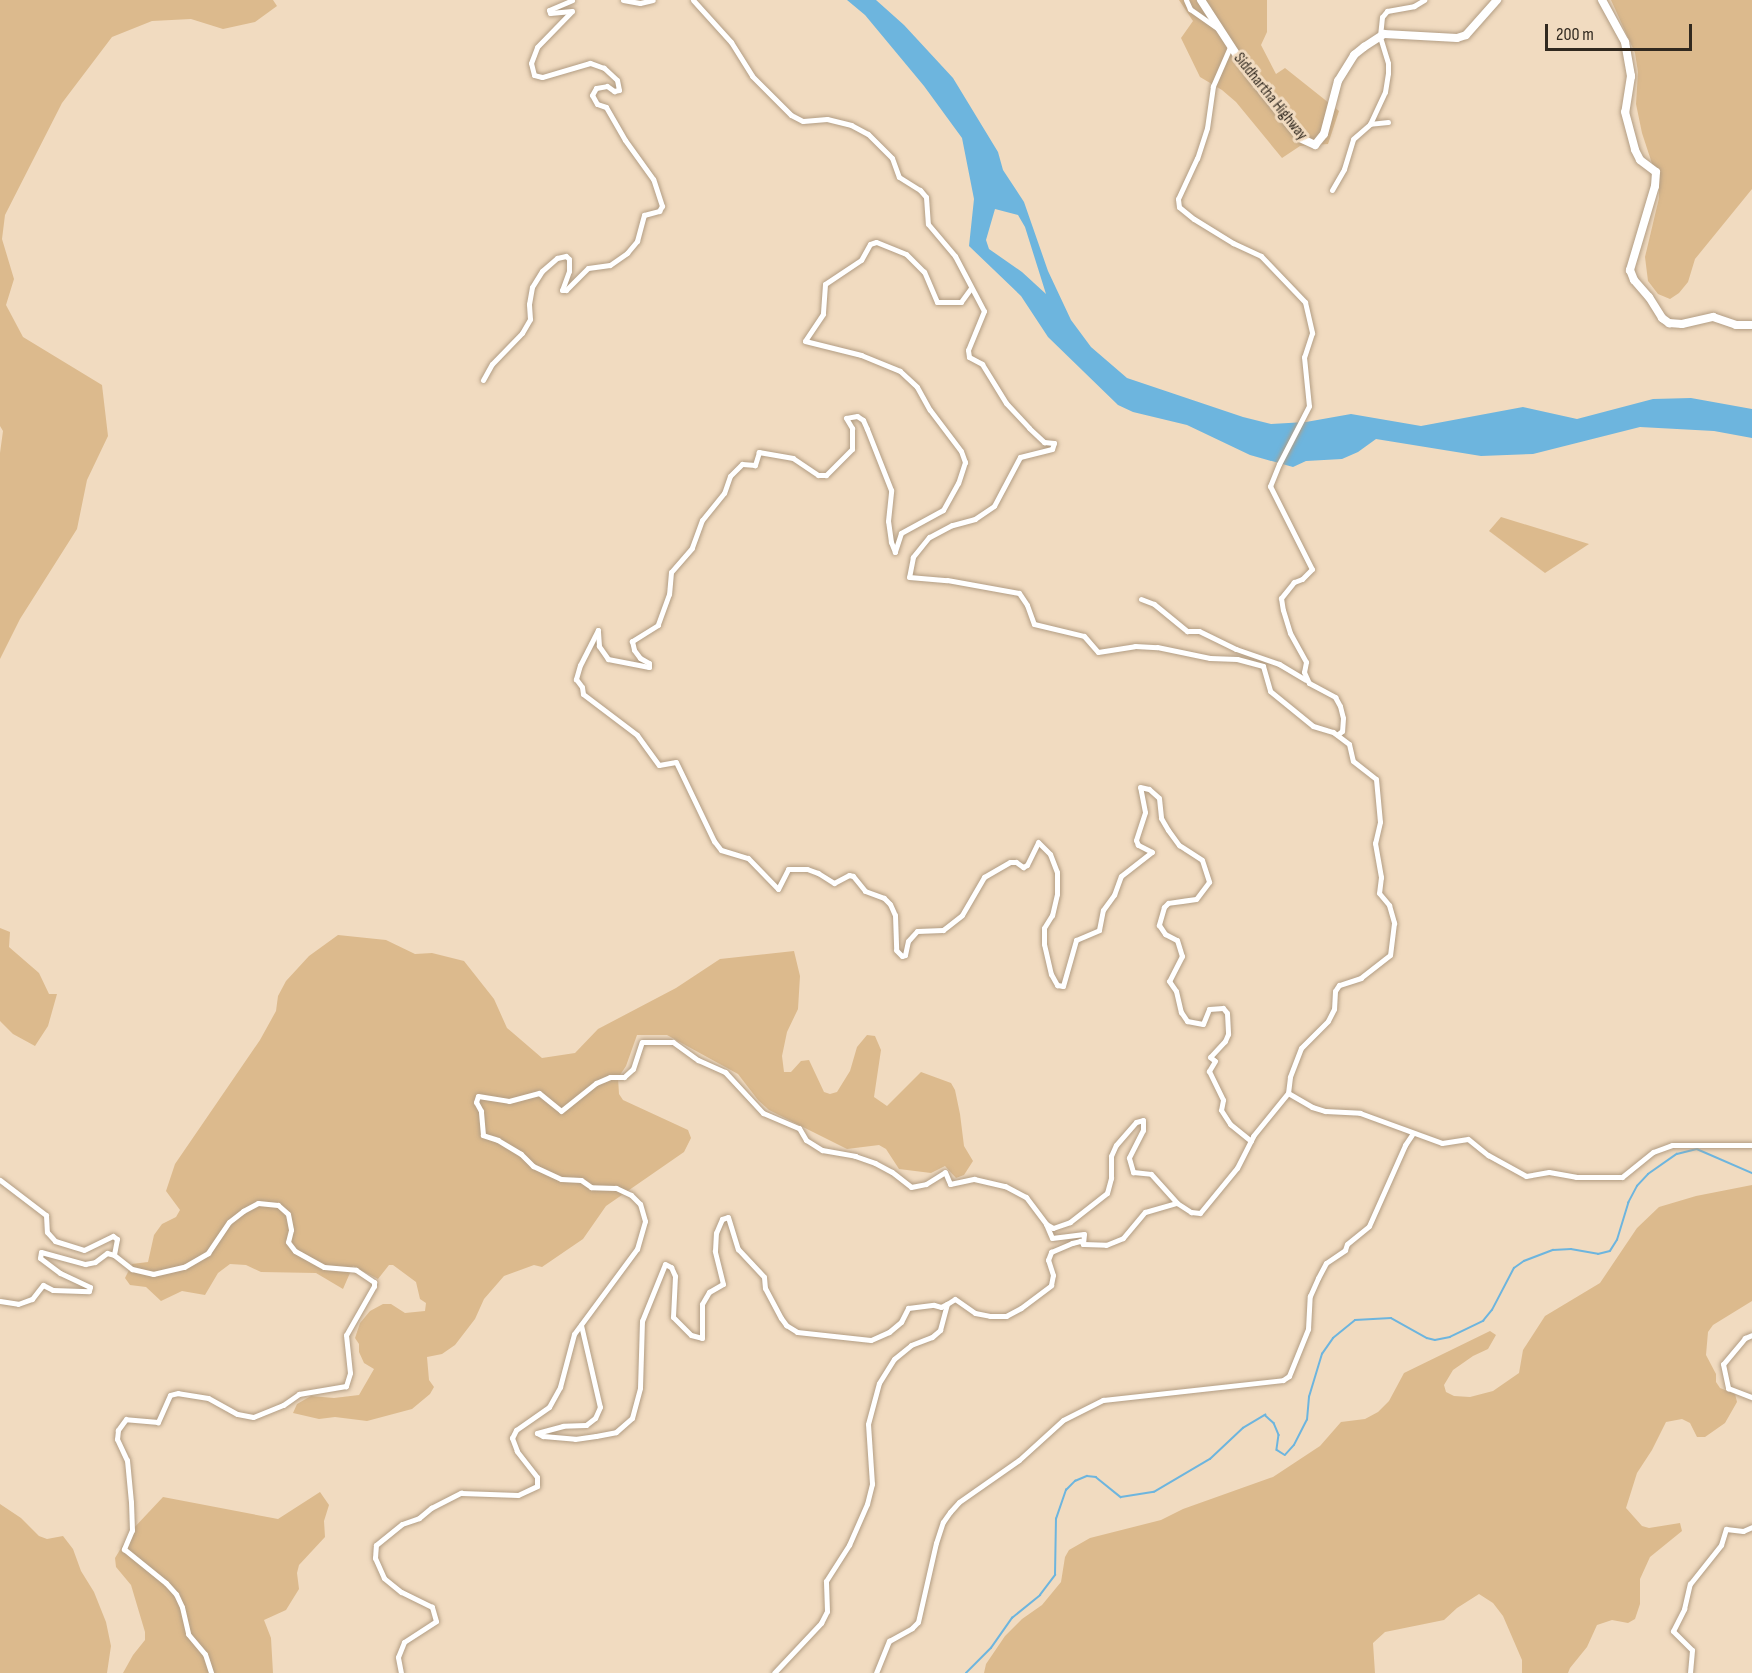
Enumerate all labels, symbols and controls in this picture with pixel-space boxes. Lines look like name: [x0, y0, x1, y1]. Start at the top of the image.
scale bar: [1548, 12, 1695, 50]
text: 200 m: [1556, 24, 1594, 45]
street label: Siddhartha Highway: [1229, 49, 1311, 145]

